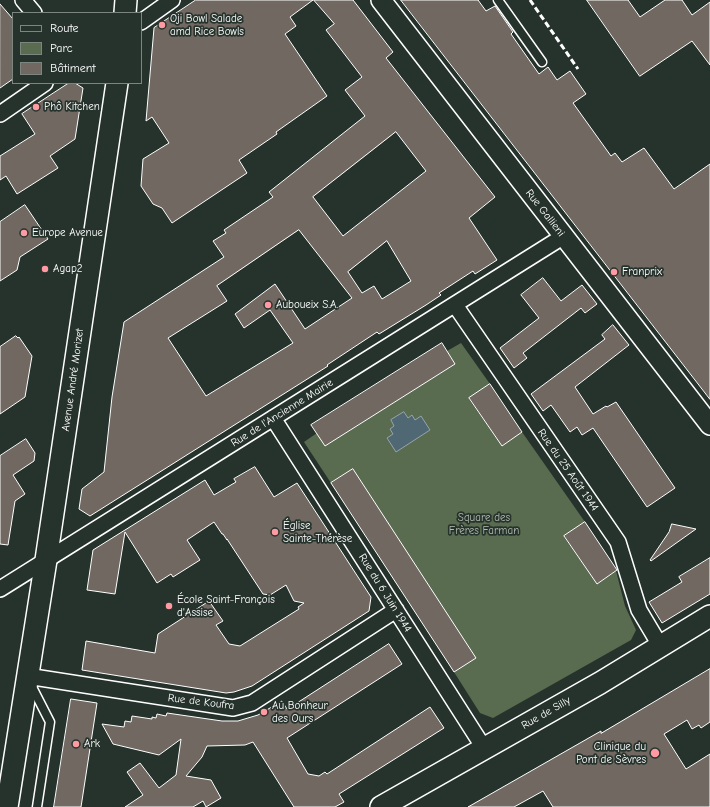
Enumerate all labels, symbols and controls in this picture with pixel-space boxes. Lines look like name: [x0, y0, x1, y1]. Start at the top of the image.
legend: [12, 12, 142, 84]
place label: Oji Bowl Salade amd Rice Bowls: [170, 12, 244, 38]
marker: Oji Bowl Salade amd Rice Bowls: [157, 20, 167, 30]
text: Route: [50, 21, 79, 35]
text: Parc: [50, 41, 73, 55]
text: Bâtiment: [50, 61, 96, 75]
place label: Phô Kitchen: [44, 100, 100, 114]
marker: Phô Kitchen: [31, 102, 41, 112]
street label: Rue Gallieni: [522, 187, 568, 239]
place label: Europe Avenue: [32, 226, 103, 240]
marker: Europe Avenue: [19, 228, 29, 238]
place label: Agap2: [53, 262, 82, 276]
marker: Agap2: [40, 264, 50, 274]
place label: Franprix: [622, 265, 662, 279]
marker: Franprix: [609, 267, 619, 277]
place label: Auboueix S.A.: [276, 298, 338, 312]
marker: Auboueix S.A.: [263, 300, 273, 310]
street label: Avenue André Morizet: [59, 328, 87, 432]
street label: Rue de l'Ancienne Mairie: [229, 376, 335, 450]
street label: Rue du 25 Août 1944: [535, 426, 601, 514]
park label: Square des Frères Farman: [449, 511, 519, 537]
place label: Église Sainte-Thérèse: [283, 519, 352, 545]
marker: Église Sainte-Thérèse: [270, 527, 280, 537]
street label: Rue du 6 Juin 1944: [356, 551, 414, 635]
place label: École Saint-François d'Assise: [177, 593, 275, 619]
marker: École Saint-François d'Assise: [164, 601, 174, 611]
street label: Rue de Koufra: [167, 691, 235, 713]
street label: Rue de Silly: [519, 694, 573, 732]
place label: Au Bonheur des Ours: [272, 699, 328, 725]
marker: Au Bonheur des Ours: [259, 707, 269, 717]
place label: Ark: [84, 737, 100, 751]
marker: Ark: [71, 739, 81, 749]
place label: Clinique du Pont de Sèvres: [576, 740, 646, 766]
marker: Clinique du Pont de Sèvres: [649, 747, 661, 759]

